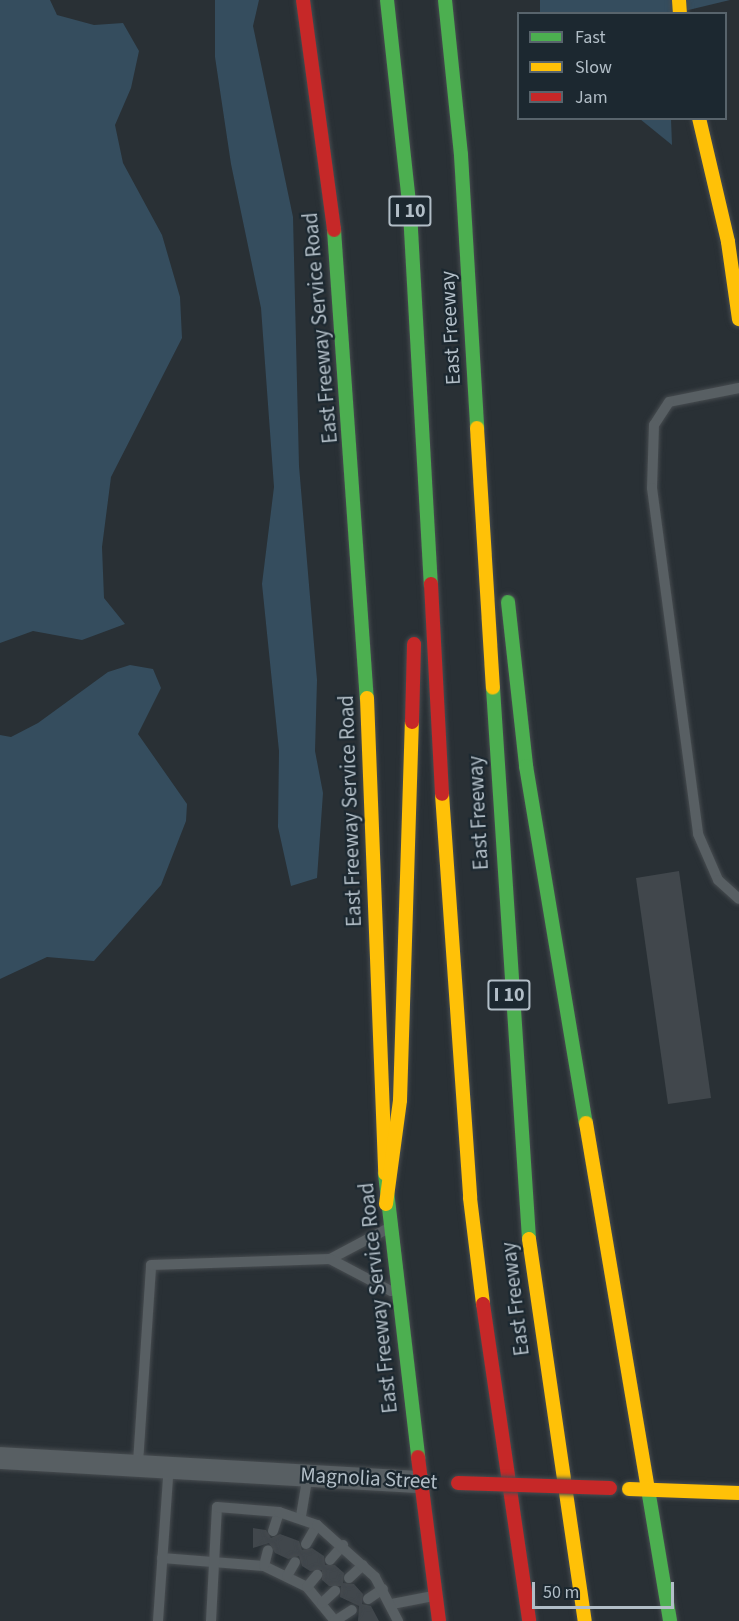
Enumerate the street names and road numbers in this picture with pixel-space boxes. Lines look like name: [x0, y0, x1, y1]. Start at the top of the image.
road number: I 10: [388, 194, 432, 228]
street label: East Freeway Service Road: [297, 211, 343, 445]
street label: East Freeway: [434, 270, 466, 386]
street label: East Freeway Service Road: [333, 695, 367, 927]
street label: East Freeway: [462, 755, 494, 871]
road number: I 10: [486, 978, 532, 1012]
street label: East Freeway Service Road: [353, 1181, 403, 1415]
street label: East Freeway: [496, 1241, 534, 1357]
street label: Magnolia Street: [300, 1462, 438, 1494]

